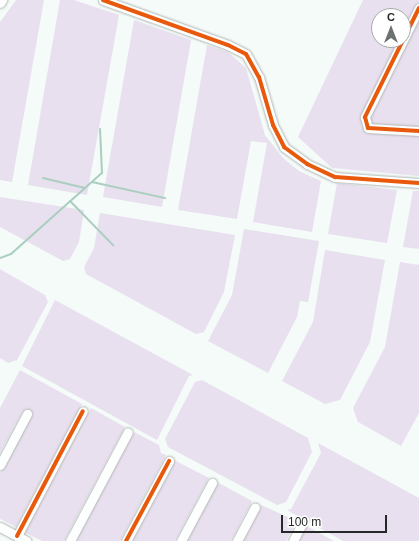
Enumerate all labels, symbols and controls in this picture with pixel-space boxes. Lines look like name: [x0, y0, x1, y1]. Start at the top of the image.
north arrow: [371, 8, 411, 48]
text: С: [387, 11, 395, 23]
scale bar: [283, 507, 389, 533]
text: 100 m: [288, 515, 321, 529]

